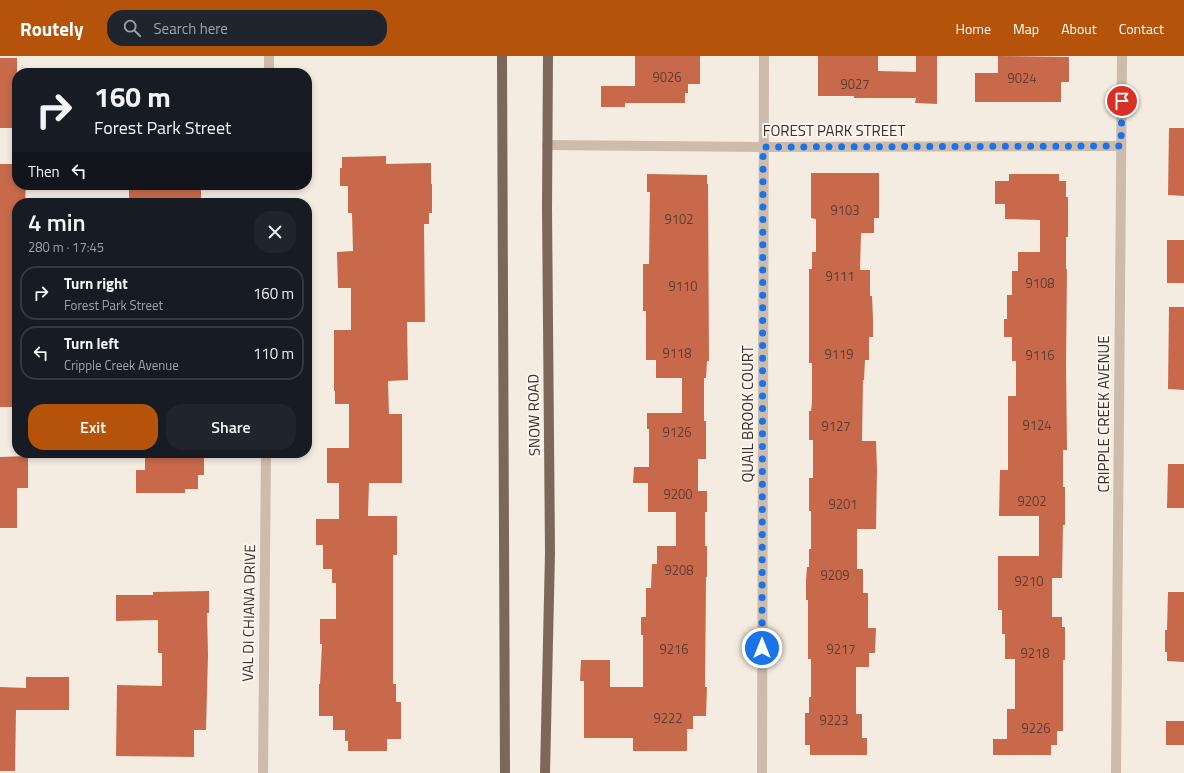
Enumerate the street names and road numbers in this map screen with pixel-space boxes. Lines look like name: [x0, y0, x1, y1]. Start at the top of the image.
street label: FOREST PARK STREET: [763, 119, 905, 142]
street label: CRIPPLE CREEK AVENUE: [1092, 335, 1115, 493]
street label: QUAIL BROOK COURT: [736, 345, 759, 483]
street label: SNOW ROAD: [521, 374, 546, 456]
street label: VAL DI CHIANA DRIVE: [236, 544, 261, 682]

